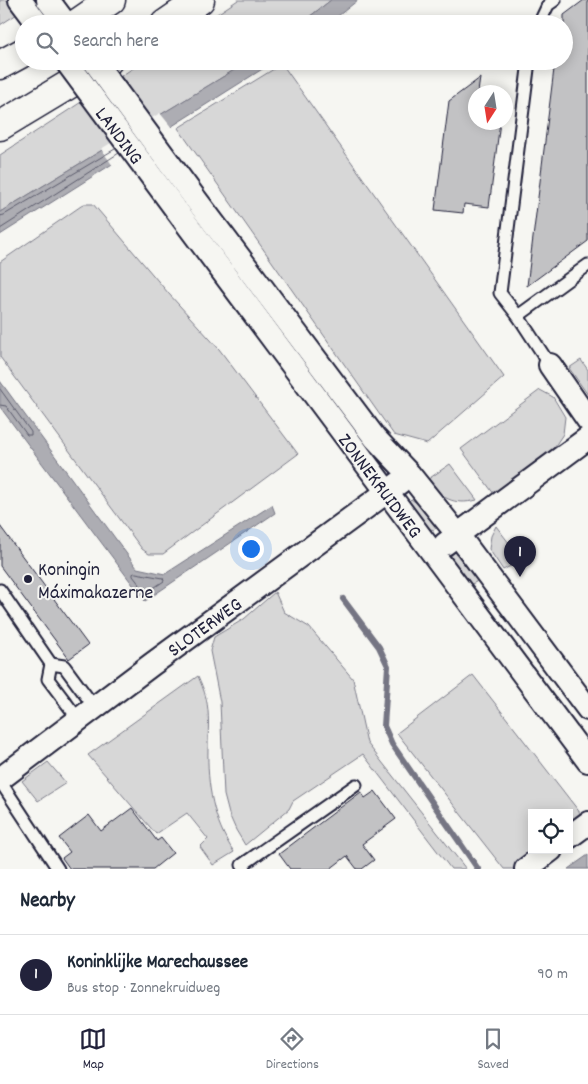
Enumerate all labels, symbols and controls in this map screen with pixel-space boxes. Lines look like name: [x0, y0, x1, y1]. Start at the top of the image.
search box: [15, 15, 573, 70]
icon: search: [33, 29, 61, 57]
text: Search here: [73, 29, 159, 56]
north arrow: [468, 85, 513, 130]
street label: LANDING: [87, 102, 148, 171]
street label: ZONNEKRUIDWEG: [330, 428, 427, 545]
your location: [238, 536, 264, 562]
pin: 1: [504, 536, 536, 577]
place label: Koningin Máximakazerne: [38, 557, 154, 608]
marker: Koningin Máximakazerne: [22, 573, 34, 585]
street label: SLOTERWEG: [163, 592, 249, 665]
map controls: [528, 809, 573, 854]
button: locate: [528, 809, 573, 854]
text: Nearby: [20, 887, 75, 917]
text: Koninklijke Marechaussee: [67, 950, 248, 977]
text: 1: [34, 963, 38, 986]
text: 90 m: [537, 963, 568, 986]
text: Bus stop · Zonnekruidweg: [67, 977, 220, 1000]
tab: Map: [79, 1025, 107, 1075]
tab: Directions: [266, 1025, 319, 1075]
tab: Saved: [477, 1025, 509, 1075]

